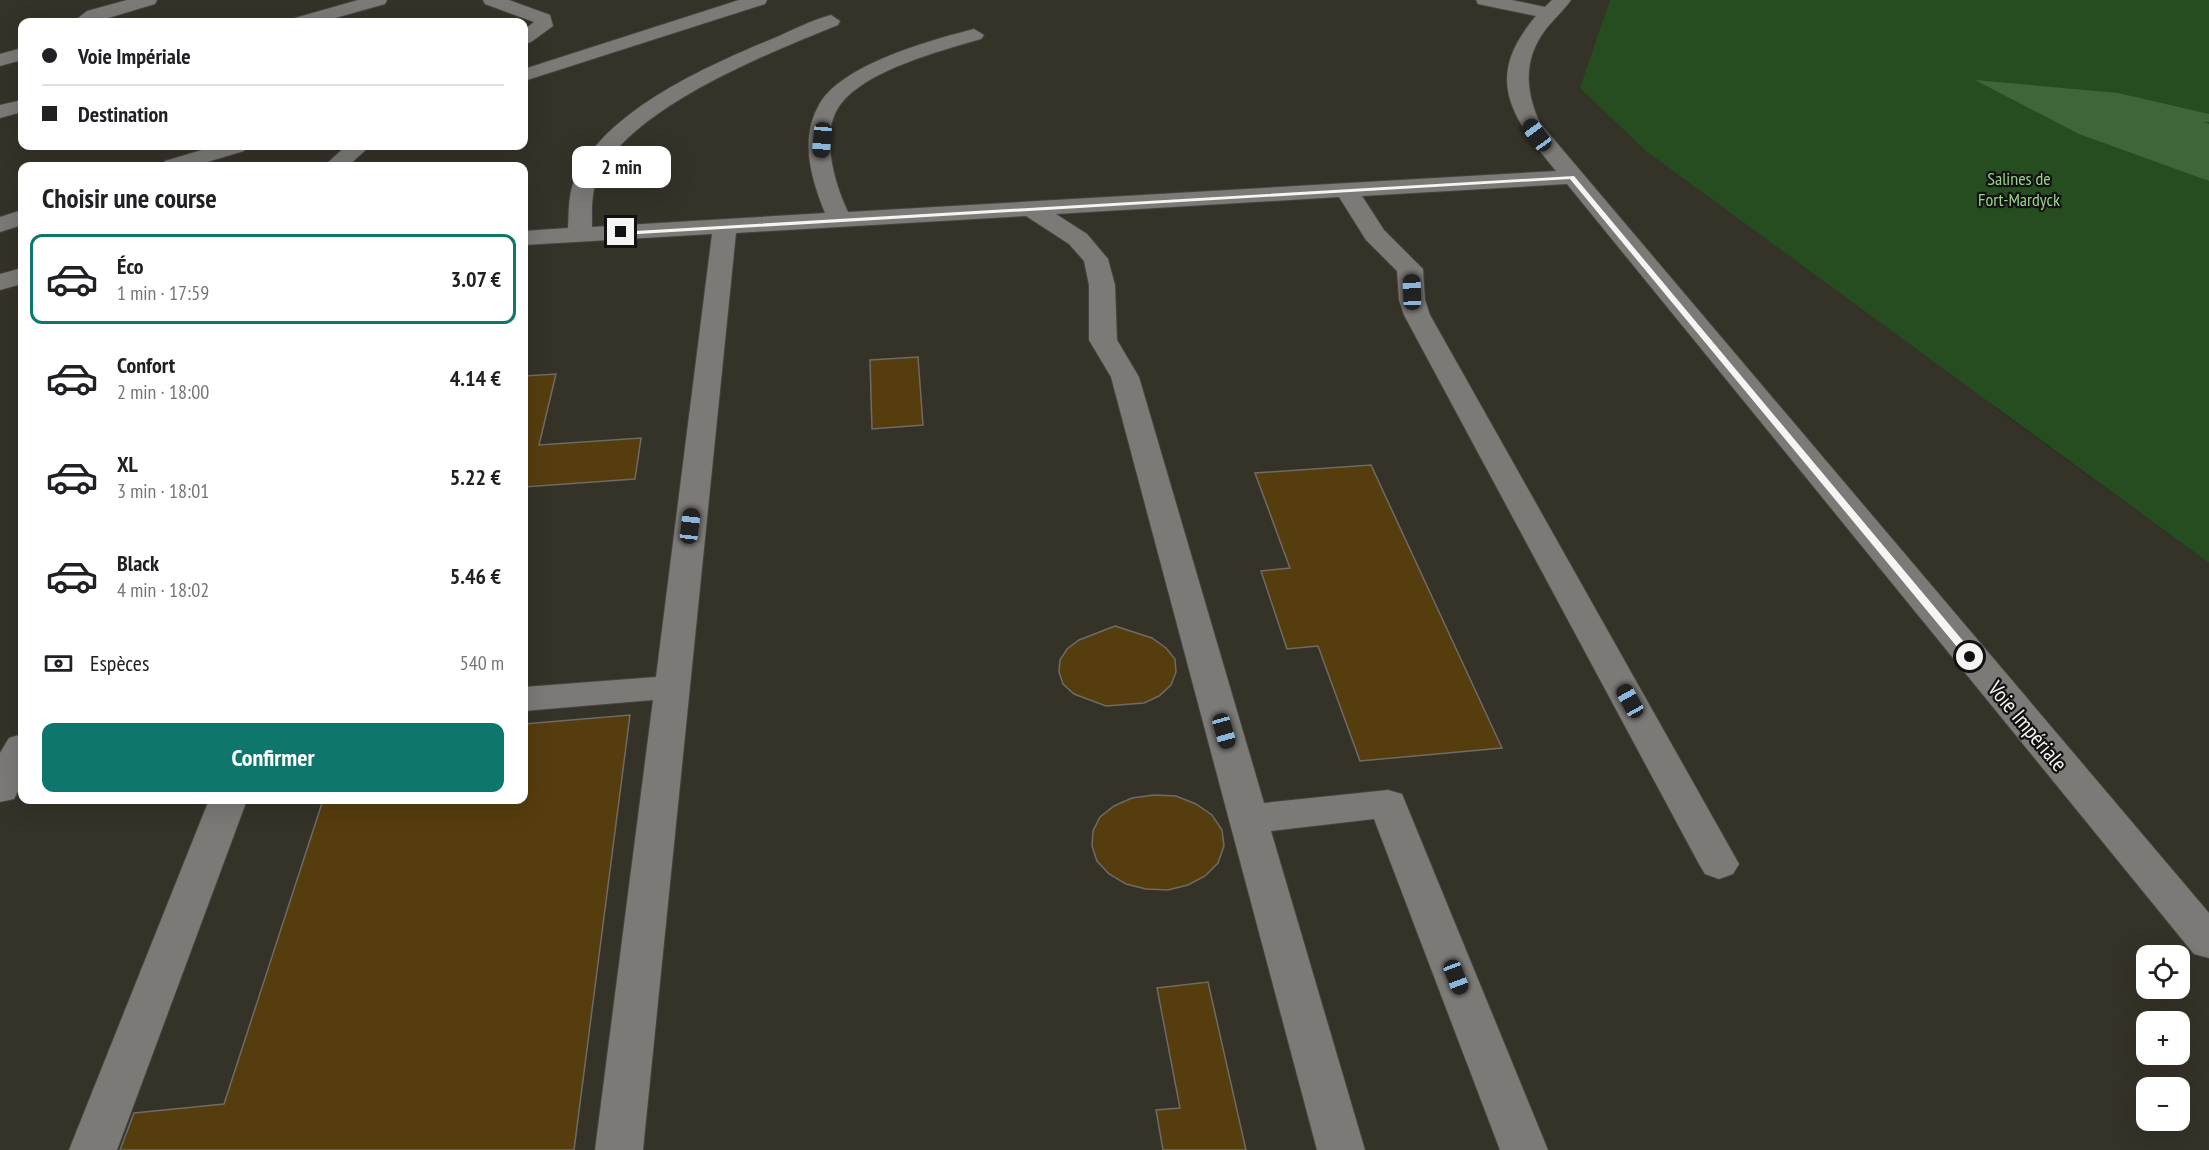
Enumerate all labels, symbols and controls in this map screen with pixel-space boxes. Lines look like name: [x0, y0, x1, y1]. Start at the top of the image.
text: Voie Impériale: [78, 42, 191, 70]
text: Destination: [78, 100, 168, 128]
car: [1519, 115, 1555, 155]
car: [811, 121, 833, 159]
callout: 2 min: [572, 145, 670, 187]
text: 2 min: [601, 154, 642, 180]
park label: Salines de Fort-Mardyck: [1978, 167, 2060, 211]
text: Choisir une course: [42, 181, 217, 215]
route end: [607, 218, 634, 245]
icon: car: [45, 252, 99, 306]
text: Éco: [117, 252, 144, 280]
text: 3.07 €: [451, 265, 501, 293]
car: [1402, 274, 1422, 310]
text: 1 min · 17:59: [117, 280, 209, 306]
icon: car: [45, 351, 99, 405]
text: Confort: [117, 351, 175, 379]
text: 4.14 €: [450, 364, 501, 392]
text: 2 min · 18:00: [117, 379, 209, 405]
icon: car: [45, 450, 99, 504]
text: XL: [117, 450, 138, 478]
text: 5.22 €: [450, 463, 501, 491]
text: 3 min · 18:01: [117, 478, 209, 504]
car: [679, 507, 701, 545]
icon: car: [45, 549, 99, 603]
text: Black: [117, 549, 159, 577]
text: 5.46 €: [450, 562, 501, 590]
text: 4 min · 18:02: [117, 577, 209, 603]
route start: [1956, 643, 1983, 670]
icon: cash: [42, 647, 75, 680]
text: Espèces: [90, 649, 149, 677]
text: 540 m: [460, 650, 504, 676]
street label: Voie Impériale: [1982, 674, 2074, 777]
car: [1613, 681, 1647, 721]
car: [1210, 711, 1238, 751]
button: Confirmer: [42, 723, 504, 792]
map controls: [2136, 945, 2190, 1131]
button: locate: [2136, 945, 2190, 999]
car: [1441, 957, 1471, 997]
button: +: [2136, 1011, 2190, 1065]
button: −: [2136, 1077, 2190, 1131]

